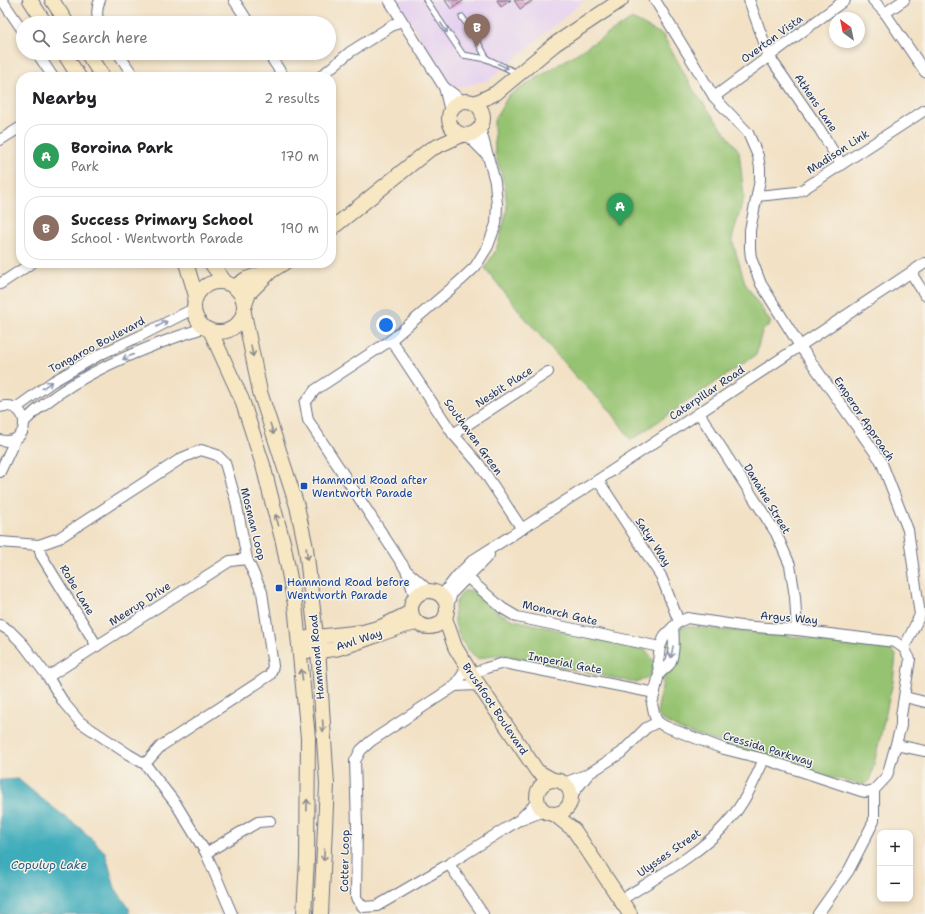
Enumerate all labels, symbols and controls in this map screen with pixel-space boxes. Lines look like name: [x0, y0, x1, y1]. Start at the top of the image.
street label: Overton Vista: [738, 11, 806, 67]
north arrow: [829, 12, 865, 48]
pin: B: [464, 14, 490, 47]
search box: [16, 16, 336, 60]
one-way arrow: [440, 22, 449, 33]
icon: search: [30, 27, 52, 49]
text: Search here: [62, 28, 148, 48]
one-way arrow: [496, 63, 508, 70]
street label: Athens Lane: [791, 71, 841, 135]
text: Nearby: [32, 87, 97, 109]
text: 2 results: [264, 90, 320, 107]
street label: Madison Link: [804, 126, 872, 178]
text: Boroina Park: [71, 138, 173, 158]
text: A: [41, 148, 51, 165]
text: 170 m: [281, 148, 319, 165]
text: Park: [71, 158, 99, 175]
pin: A: [607, 193, 633, 226]
text: Success Primary School: [71, 210, 253, 230]
text: B: [42, 220, 50, 237]
text: 190 m: [280, 220, 319, 237]
text: School · Wentworth Parade: [71, 230, 243, 247]
street label: Tongaroo Boulevard: [46, 313, 148, 377]
your location: [376, 315, 396, 335]
one-way arrow: [156, 320, 168, 328]
one-way arrow: [248, 344, 256, 357]
one-way arrow: [122, 353, 134, 361]
street label: Caterpillar Road: [666, 362, 748, 424]
street label: Nesbit Place: [472, 363, 536, 411]
street label: Emperor Approach: [830, 374, 898, 464]
one-way arrow: [41, 381, 52, 390]
street label: Southaven Green: [440, 396, 506, 478]
one-way arrow: [269, 423, 276, 436]
street label: Danaine Street: [740, 461, 794, 537]
place label: Hammond Road after Wentworth Parade: [312, 473, 427, 501]
marker: Hammond Road after Wentworth Parade: [299, 481, 309, 491]
street label: Mosman Loop: [237, 486, 269, 562]
one-way arrow: [273, 513, 280, 526]
street label: Satyr Way: [632, 515, 674, 569]
one-way arrow: [303, 547, 311, 560]
street label: Robe Lane: [56, 562, 98, 618]
place label: Hammond Road before Wentworth Parade: [287, 575, 410, 603]
street label: Meerup Drive: [106, 578, 174, 630]
marker: Hammond Road before Wentworth Parade: [274, 583, 284, 593]
street label: Monarch Gate: [521, 597, 599, 629]
street label: Argus Way: [760, 608, 818, 628]
street label: Hammond Road: [306, 614, 328, 700]
street label: Awl Way: [334, 626, 384, 654]
one-way arrow: [668, 646, 676, 659]
street label: Imperial Gate: [527, 648, 603, 678]
street label: Brushfoot Boulevard: [459, 660, 531, 758]
one-way arrow: [298, 669, 306, 682]
one-way arrow: [320, 719, 327, 732]
street label: Cressida Parkway: [721, 728, 815, 770]
one-way arrow: [303, 799, 311, 812]
street label: Ulysses Street: [634, 825, 704, 881]
street label: Cotter Loop: [337, 830, 353, 892]
map controls: [877, 830, 913, 902]
button: +: [877, 830, 913, 866]
one-way arrow: [320, 848, 327, 861]
water label: Copulup Lake: [11, 857, 88, 873]
button: −: [877, 866, 913, 902]

